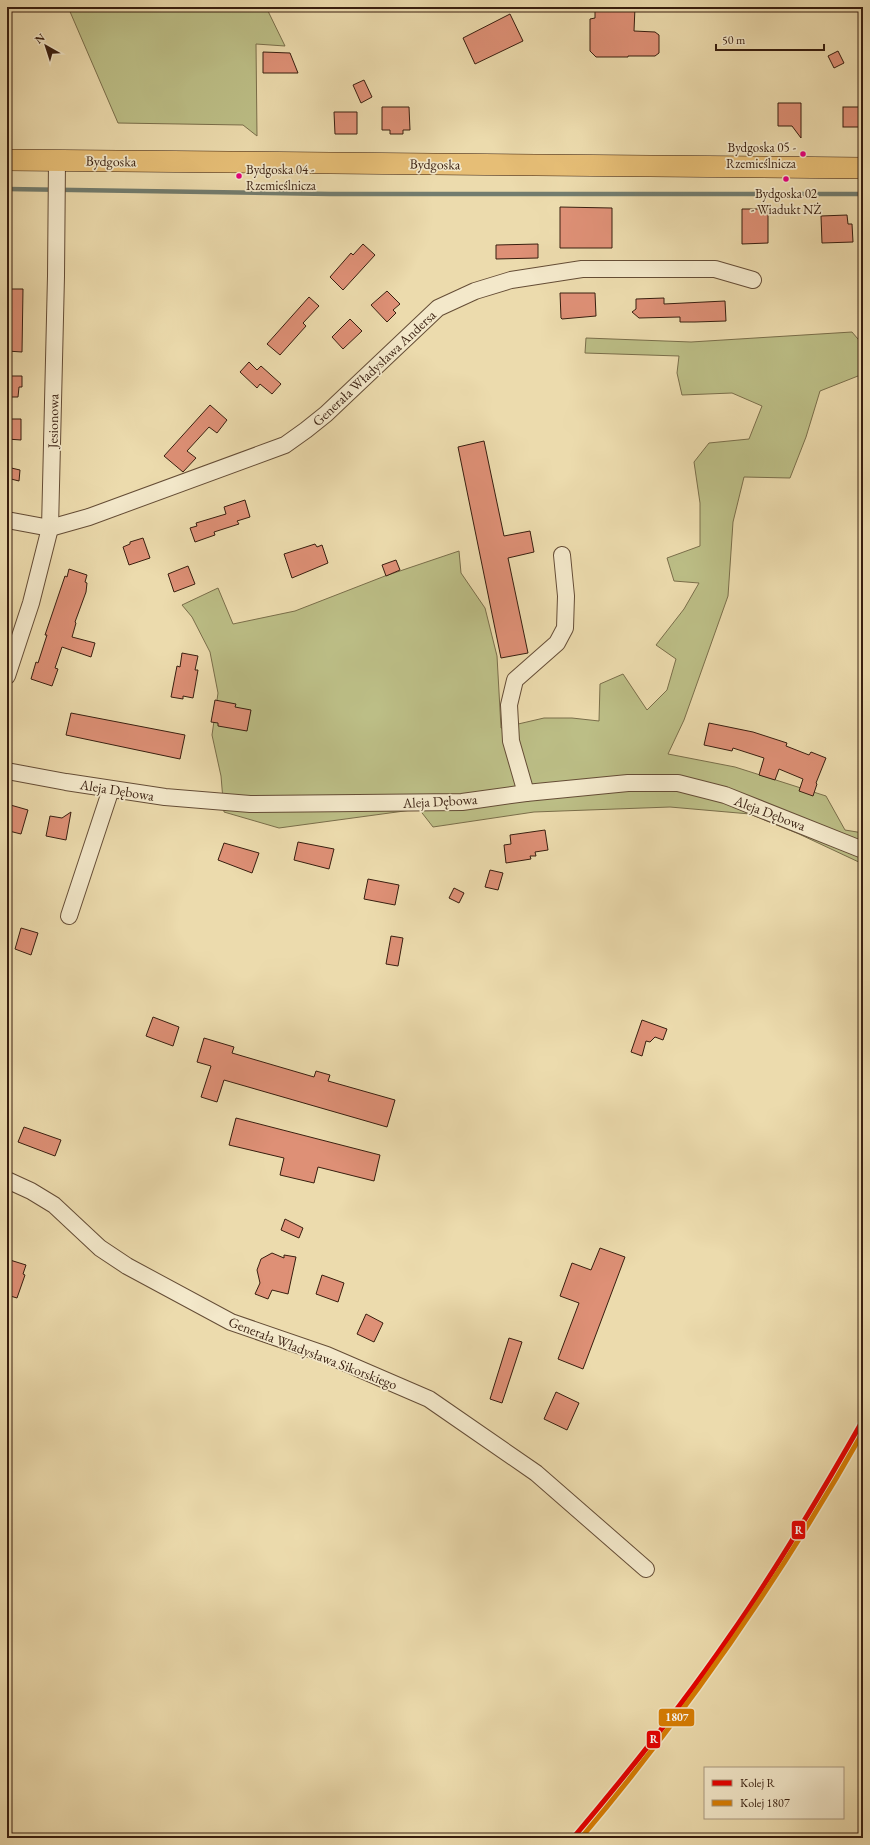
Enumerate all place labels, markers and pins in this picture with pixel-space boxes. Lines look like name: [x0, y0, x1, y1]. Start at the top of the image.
place label: Bydgoska 05 - Rzemieślnicza: [726, 139, 797, 172]
marker: Bydgoska 05 - Rzemieślnicza: [798, 149, 808, 159]
place label: Bydgoska 04 - Rzemieślnicza: [246, 161, 317, 194]
marker: Bydgoska 04 - Rzemieślnicza: [234, 171, 244, 181]
marker: Bydgoska 02 - Wiadukt NŻ: [781, 174, 791, 184]
place label: Bydgoska 02 - Wiadukt NŻ: [751, 185, 821, 218]

